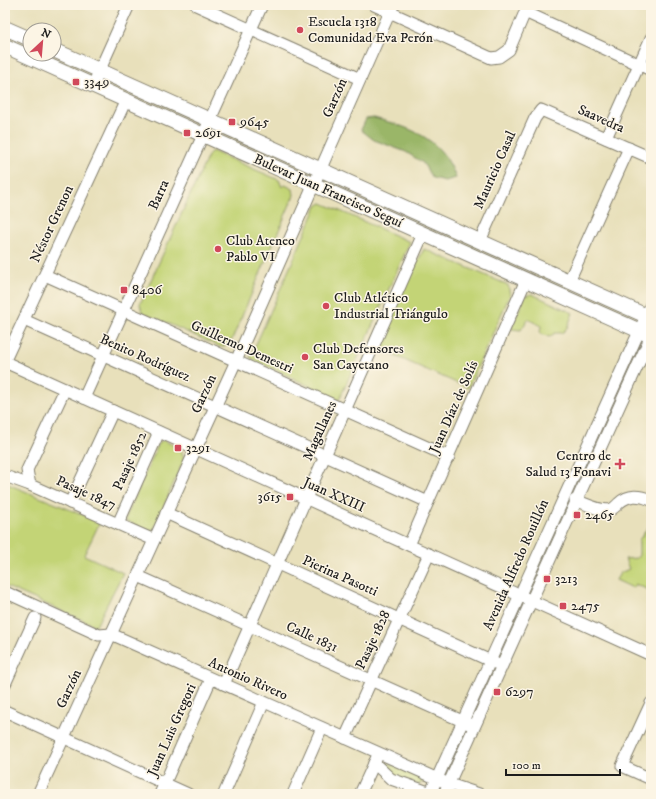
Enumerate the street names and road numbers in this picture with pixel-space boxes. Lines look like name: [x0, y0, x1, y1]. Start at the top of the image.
street label: Garzón: [318, 75, 352, 120]
street label: Saavedra: [575, 101, 627, 137]
street label: Mauricio Casal: [470, 127, 521, 212]
street label: Bulevar Juan Francisco Seguí: [251, 150, 406, 233]
street label: Barra: [144, 177, 174, 213]
street label: Néstor Grenon: [26, 182, 78, 266]
street label: Guillermo Demestri: [188, 316, 296, 378]
street label: Benito Rodríguez: [97, 330, 193, 386]
street label: Juan Díaz de Solís: [425, 357, 483, 458]
street label: Garzón: [187, 371, 221, 416]
street label: Magallanes: [299, 398, 341, 464]
street label: Pasaje 1852: [109, 429, 151, 493]
street label: Pasaje 1847: [53, 472, 119, 514]
street label: Juan XXIII: [298, 473, 368, 517]
street label: Avenida Alfredo Rouillón: [479, 496, 553, 633]
street label: Pierina Pasotti: [299, 551, 381, 601]
street label: Pasaje 1828: [352, 608, 394, 672]
street label: Calle 1831: [283, 618, 341, 656]
street label: Antonio Rivero: [205, 653, 291, 705]
street label: Garzón: [52, 666, 86, 711]
street label: Juan Luis Gregori: [143, 680, 201, 781]

